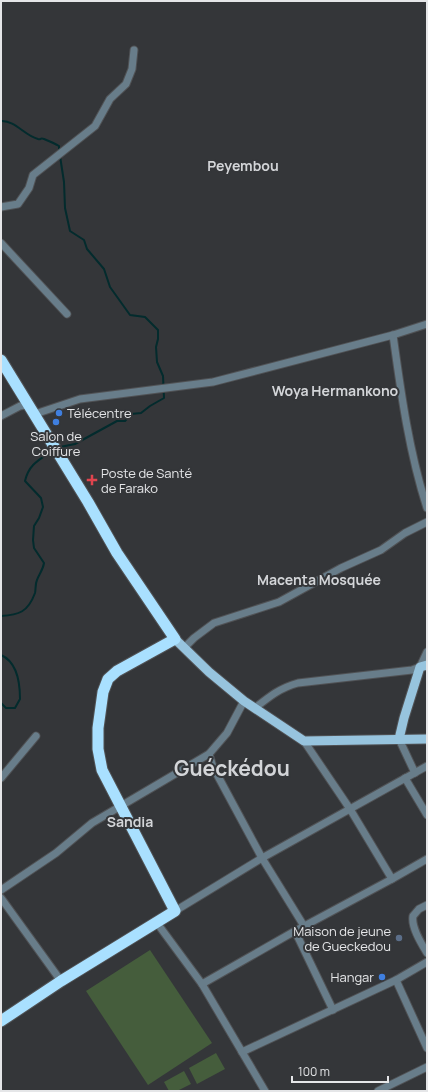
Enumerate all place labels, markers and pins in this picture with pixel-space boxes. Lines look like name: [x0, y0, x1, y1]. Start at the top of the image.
place label: Télécentre: [67, 404, 132, 422]
marker: Télécentre: [54, 408, 64, 418]
marker: Salon de Coiffure: [51, 417, 61, 427]
place label: Salon de Coiffure: [30, 427, 82, 460]
place label: Poste de Santé de Farako: [101, 464, 192, 497]
marker: Poste de Santé de Farako: [86, 474, 98, 486]
place label: Maison de jeune de Gueckedou: [293, 922, 391, 955]
marker: Maison de jeune de Gueckedou: [394, 933, 404, 943]
place label: Hangar: [331, 968, 374, 986]
marker: Hangar: [377, 972, 387, 982]

